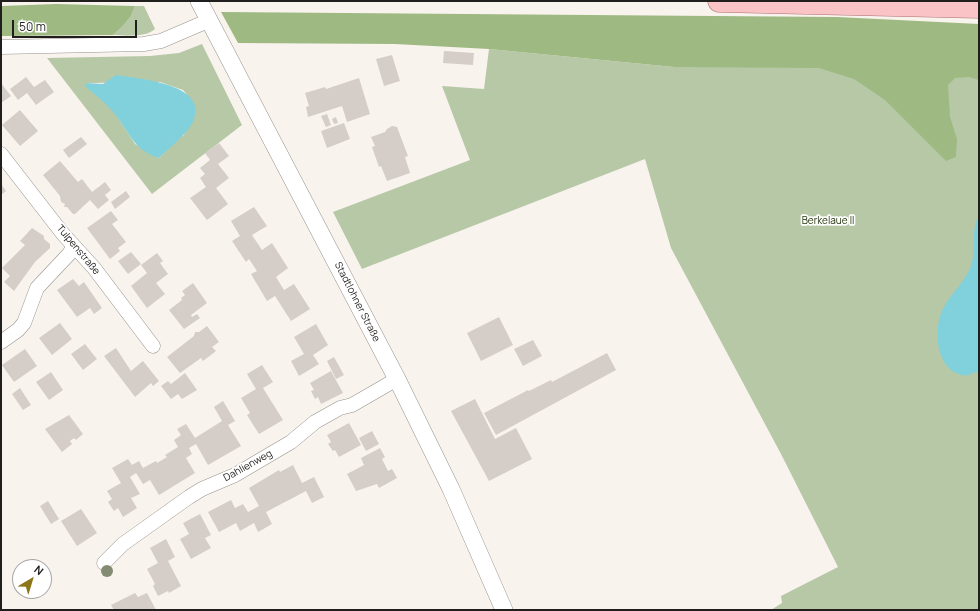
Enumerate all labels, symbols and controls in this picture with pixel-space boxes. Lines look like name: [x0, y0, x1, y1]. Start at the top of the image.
scale bar: [14, 12, 139, 38]
text: 50 m: [19, 18, 46, 35]
park label: Berkelaue II: [802, 215, 854, 227]
street label: Tulpenstraße: [54, 223, 102, 277]
street label: Stadtlohner Straße: [332, 260, 382, 344]
street label: Dahlienweg: [222, 448, 274, 484]
north arrow: [12, 559, 52, 599]
text: N: [31, 562, 47, 578]

